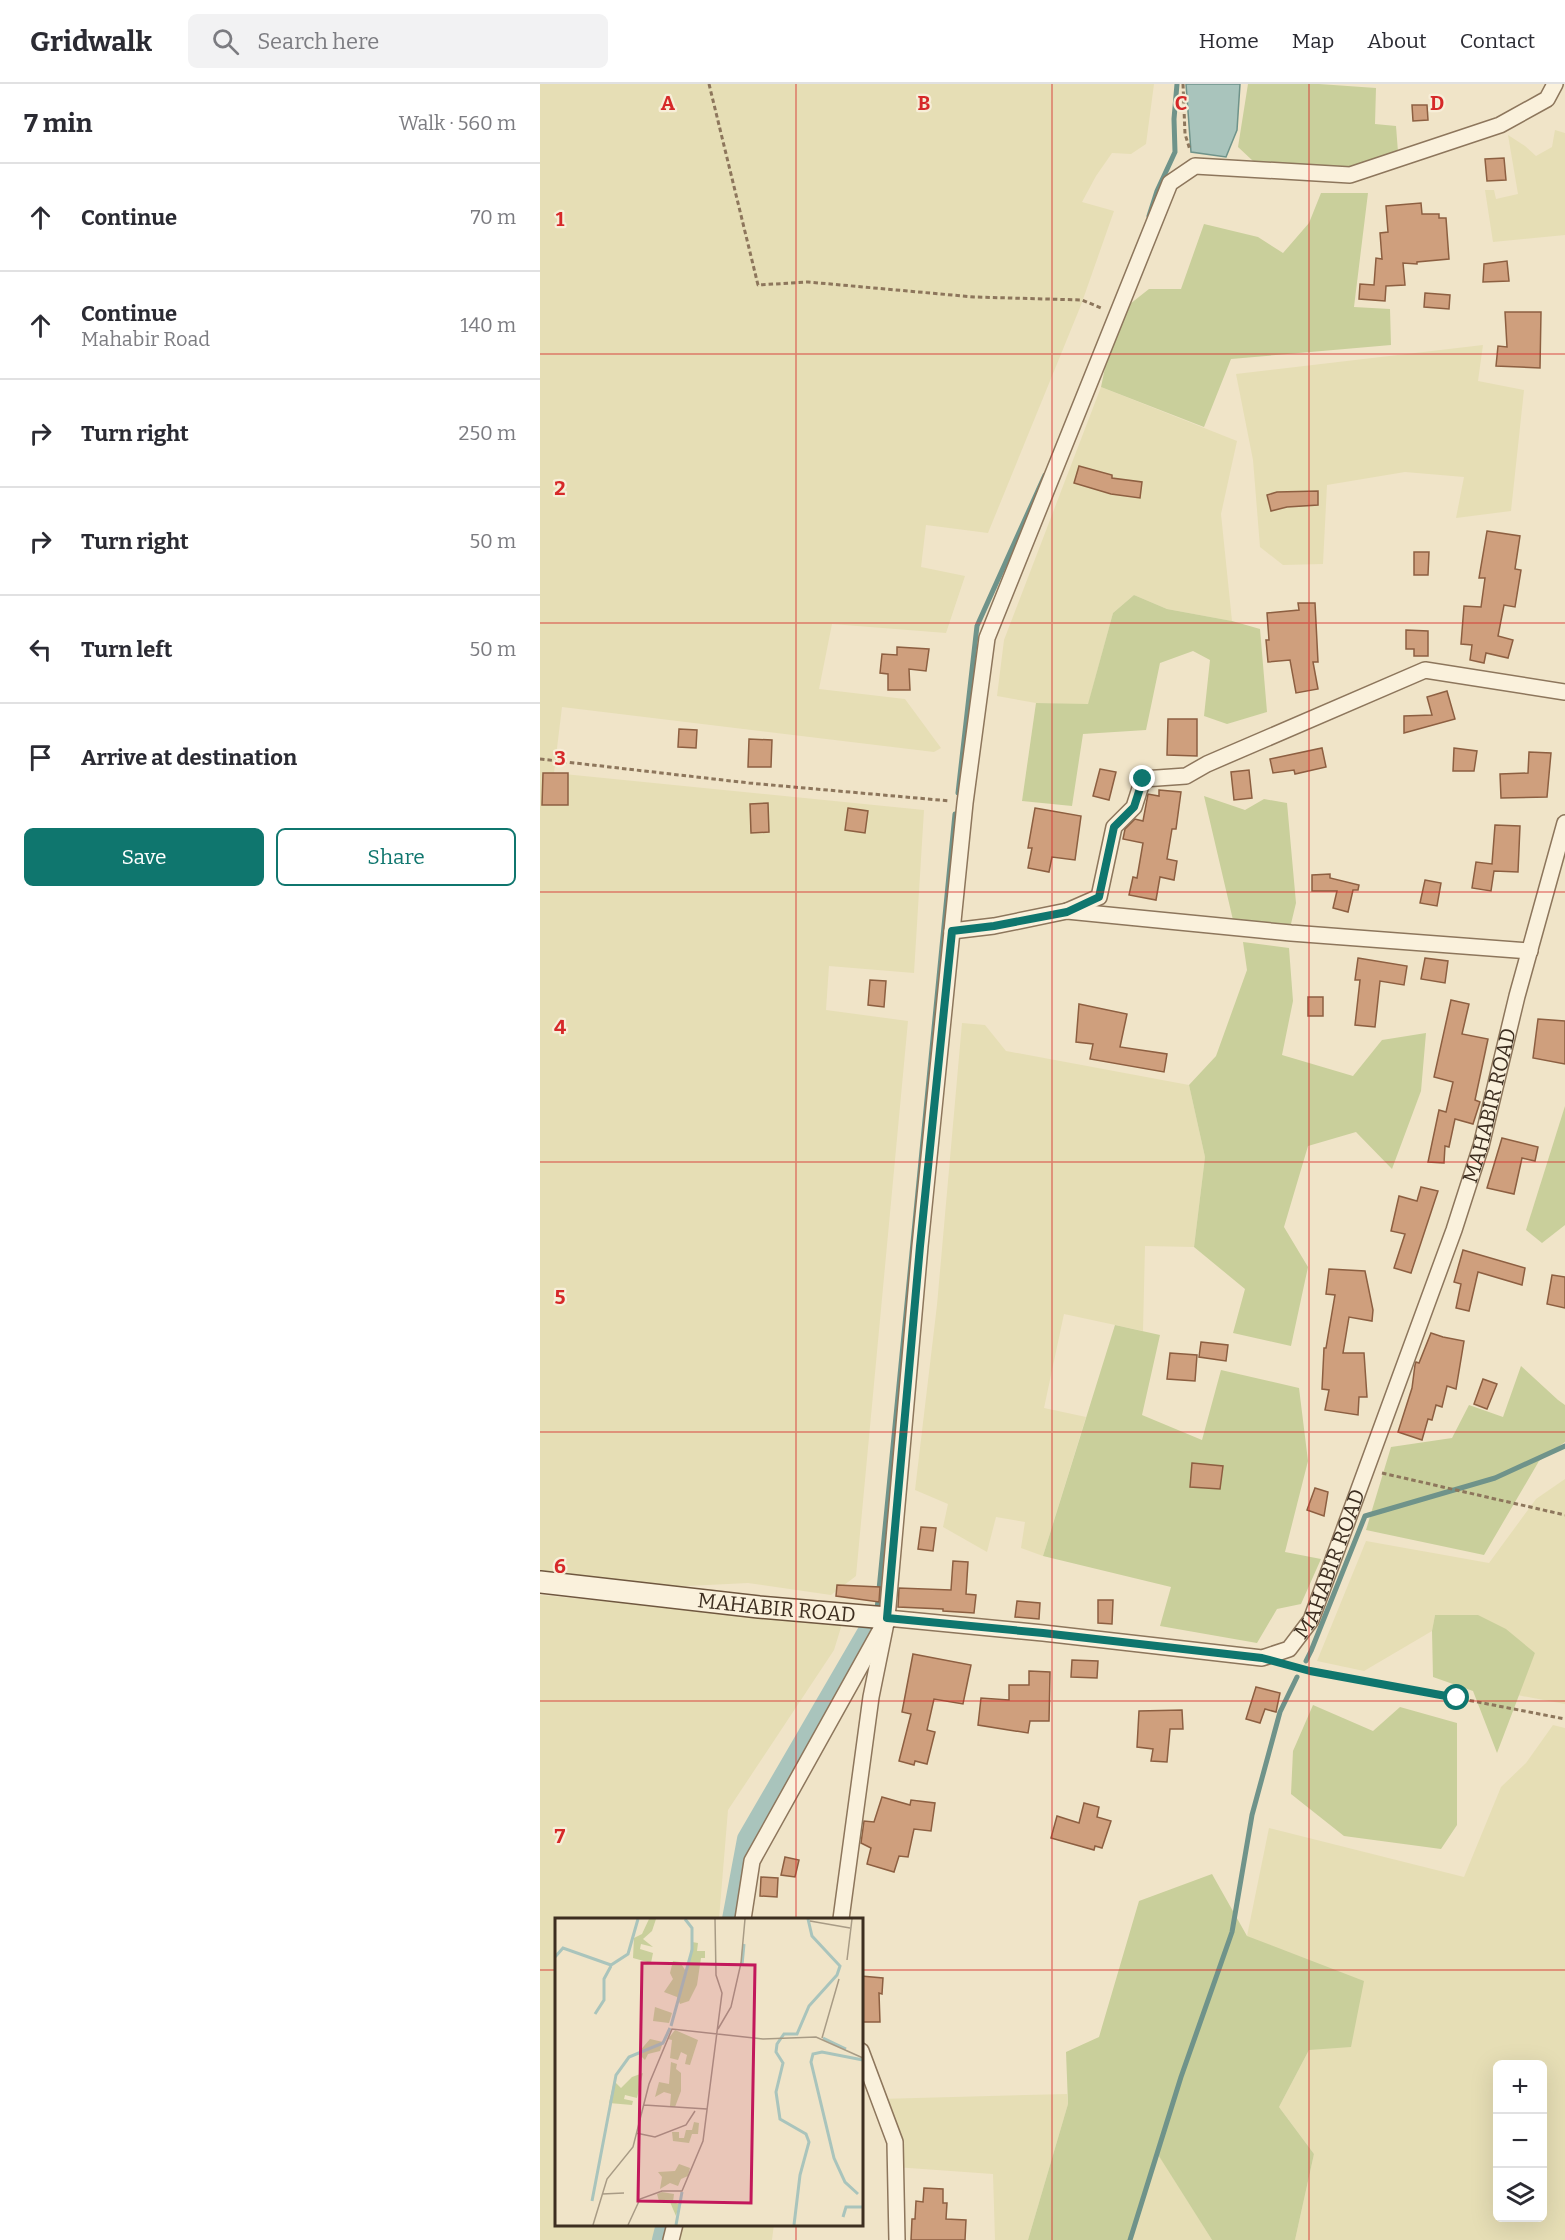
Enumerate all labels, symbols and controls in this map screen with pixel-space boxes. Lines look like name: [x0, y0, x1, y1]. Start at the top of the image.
search box: [188, 14, 608, 68]
text: Gridwalk: [30, 25, 152, 58]
icon: search: [209, 25, 242, 58]
text: Search here: [257, 28, 379, 55]
text: Home: [1199, 28, 1259, 54]
text: Map: [1292, 28, 1334, 54]
text: About: [1367, 28, 1427, 54]
text: Contact: [1460, 28, 1535, 54]
text: A: [661, 91, 676, 115]
text: B: [918, 91, 931, 115]
text: C: [1175, 91, 1187, 115]
text: D: [1430, 91, 1444, 115]
text: 7 min: [24, 108, 92, 139]
text: Walk · 560 m: [399, 111, 516, 135]
icon: ahead: [24, 201, 57, 234]
text: Continue: [81, 204, 177, 231]
text: 70 m: [470, 205, 516, 229]
text: 1: [556, 207, 565, 231]
text: Continue: [81, 300, 177, 327]
icon: ahead: [24, 309, 57, 342]
text: 140 m: [460, 313, 516, 337]
text: Mahabir Road: [81, 327, 210, 351]
icon: right: [24, 417, 57, 450]
text: Turn right: [81, 420, 189, 447]
text: 250 m: [459, 421, 516, 445]
text: 2: [554, 476, 566, 500]
icon: right: [24, 525, 57, 558]
text: Turn right: [81, 528, 189, 555]
text: 50 m: [469, 529, 516, 553]
icon: left: [24, 633, 57, 666]
text: Turn left: [81, 636, 173, 663]
text: 50 m: [469, 637, 516, 661]
icon: arrive: [24, 741, 57, 774]
text: Arrive at destination: [81, 744, 297, 771]
text: 3: [554, 746, 566, 770]
route end: [1129, 765, 1155, 791]
button: Save: [24, 828, 264, 886]
button: Share: [276, 828, 516, 886]
text: 4: [554, 1015, 566, 1039]
street label: MAHABIR ROAD: [1457, 1025, 1522, 1186]
text: 5: [555, 1285, 566, 1309]
street label: MAHABIR ROAD: [1288, 1485, 1371, 1644]
text: 6: [554, 1554, 566, 1578]
street label: MAHABIR ROAD: [696, 1587, 857, 1628]
route start: [1443, 1684, 1469, 1710]
text: 7: [555, 1824, 566, 1848]
inset map: [555, 1918, 862, 2225]
map controls: [1493, 2060, 1547, 2222]
button: +: [1493, 2060, 1547, 2114]
button: −: [1493, 2114, 1547, 2168]
button: layers: [1493, 2168, 1547, 2222]

